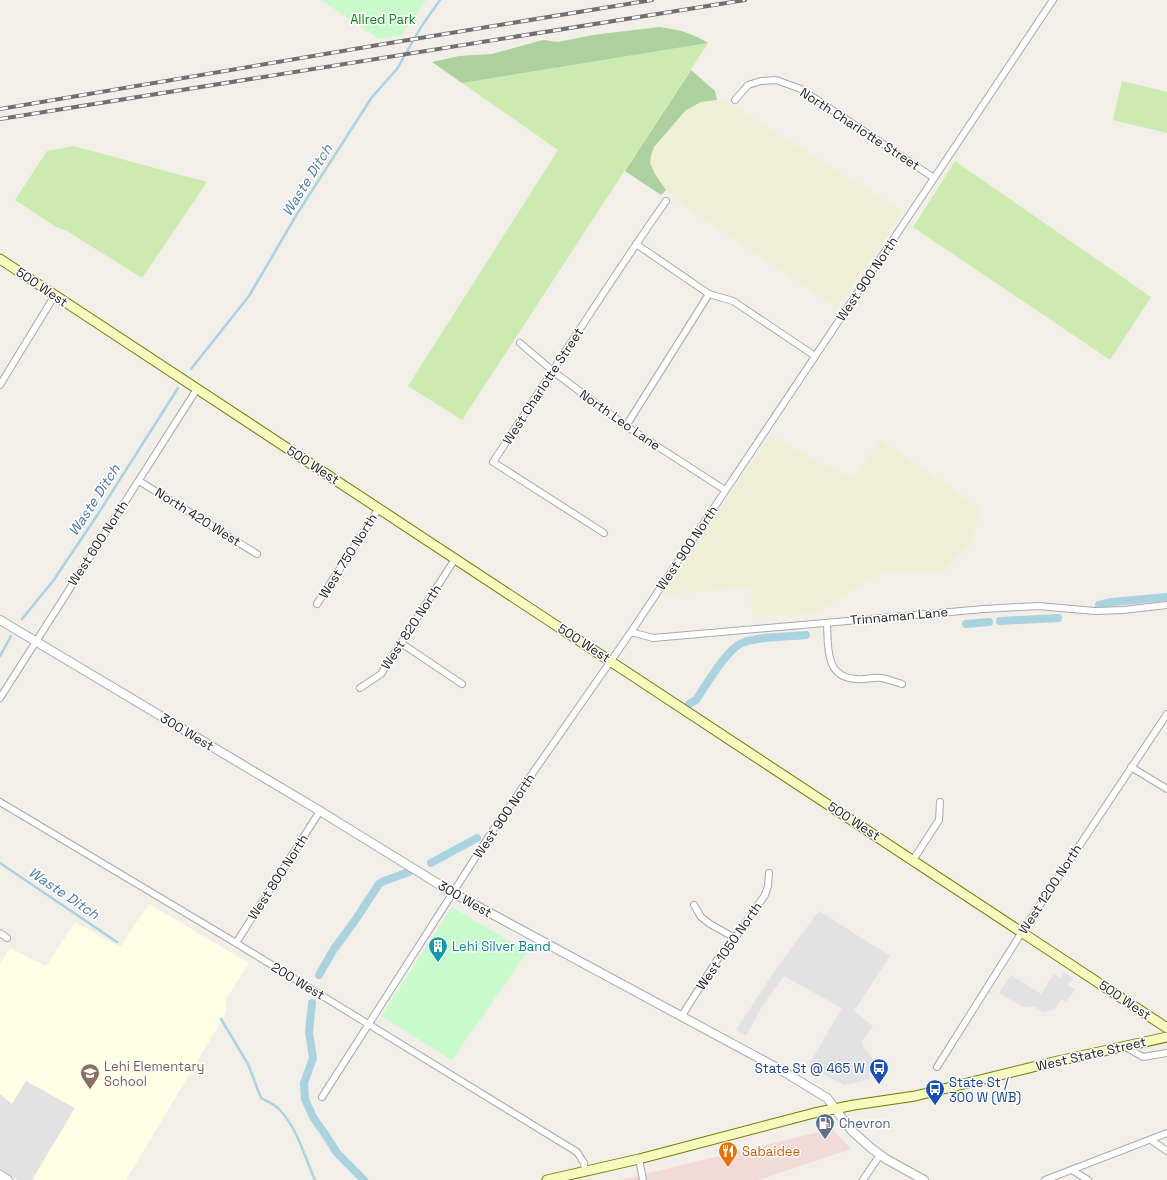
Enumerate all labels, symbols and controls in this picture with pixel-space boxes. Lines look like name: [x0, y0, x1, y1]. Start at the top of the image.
park label: Allred Park: [350, 11, 416, 28]
street label: North Charlotte Street: [797, 84, 923, 174]
water label: Waste Ditch: [278, 140, 336, 219]
street label: West 900 North: [832, 233, 902, 325]
street label: 500 West: [13, 263, 71, 311]
street label: West Charlotte Street: [499, 324, 587, 448]
street label: North Leo Lane: [576, 386, 664, 454]
street label: 500 West: [284, 442, 342, 488]
water label: Waste Ditch: [64, 461, 124, 539]
street label: North 420 West: [152, 484, 244, 550]
street label: West 600 North: [64, 497, 132, 589]
street label: West 900 North: [652, 502, 722, 594]
street label: West 750 North: [315, 510, 381, 602]
street label: West 820 North: [377, 581, 445, 673]
street label: Trinnaman Lane: [849, 603, 949, 629]
street label: 500 West: [555, 620, 613, 666]
street label: 300 West: [157, 709, 217, 755]
street label: West 900 North: [469, 770, 539, 862]
street label: 500 West: [825, 798, 883, 844]
street label: West 800 North: [244, 831, 312, 923]
street label: West 1200 North: [1015, 841, 1085, 937]
water label: Waste Ditch: [25, 863, 103, 923]
street label: 300 West: [435, 877, 495, 921]
street label: West 1050 North: [692, 899, 766, 993]
building icon: Lehi Silver Band: [427, 935, 449, 963]
place label: Lehi Silver Band: [452, 938, 551, 955]
street label: 200 West: [268, 958, 328, 1004]
street label: 500 West: [1096, 976, 1154, 1024]
street label: West State Street: [1034, 1033, 1148, 1075]
bus stop icon: State St @ 465 W: [868, 1057, 890, 1085]
place label: Lehi Elementary School: [104, 1058, 204, 1090]
place label: State St @ 465 W: [755, 1060, 865, 1077]
school or university icon: Lehi Elementary School: [79, 1062, 101, 1090]
place label: State St / 300 W (WB): [949, 1074, 1021, 1106]
bus stop icon: State St / 300 W (WB): [924, 1078, 946, 1106]
fuel station icon: Chevron: [814, 1112, 836, 1140]
place label: Chevron: [839, 1115, 890, 1132]
restaurant icon: Sabaidee: [717, 1140, 739, 1168]
place label: Sabaidee: [742, 1143, 800, 1160]

